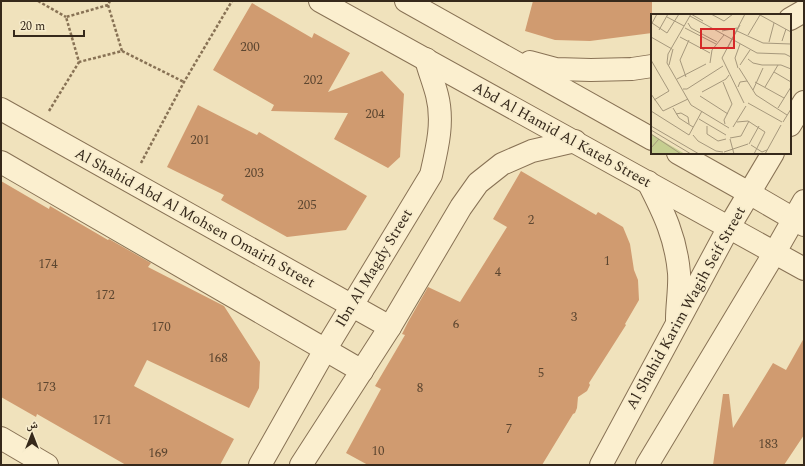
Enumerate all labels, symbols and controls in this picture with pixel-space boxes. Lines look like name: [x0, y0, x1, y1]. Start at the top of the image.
scale bar: [14, 12, 84, 38]
inset map: [651, 14, 791, 154]
text: 20 m: [20, 17, 45, 36]
house number: 200: [240, 37, 260, 57]
house number: 202: [303, 70, 323, 90]
street label: Abd Al Hamid Al Kateb Street: [468, 76, 656, 194]
house number: 204: [365, 104, 385, 124]
house number: 201: [190, 130, 210, 150]
street label: Al Shahid Abd Al Mohsen Omairh Street: [71, 142, 319, 294]
house number: 203: [244, 163, 264, 183]
house number: 205: [297, 195, 317, 215]
street label: Al Shahid Karim Wagih Seif Street: [620, 202, 752, 414]
street label: Ibn Al Magdy Street: [330, 204, 418, 332]
house number: 2: [528, 210, 534, 230]
house number: 1: [604, 251, 610, 271]
house number: 174: [38, 254, 58, 274]
house number: 4: [495, 262, 502, 282]
house number: 172: [95, 285, 115, 305]
house number: 3: [571, 307, 578, 327]
house number: 6: [453, 314, 460, 334]
house number: 170: [151, 317, 171, 337]
house number: 168: [208, 348, 228, 368]
house number: 5: [538, 363, 544, 383]
house number: 173: [36, 377, 56, 397]
house number: 8: [417, 378, 423, 398]
house number: 171: [92, 410, 112, 430]
north arrow: [12, 414, 52, 454]
text: ش: [26, 416, 38, 433]
house number: 7: [506, 419, 512, 439]
house number: 183: [758, 434, 778, 454]
house number: 10: [372, 441, 385, 461]
house number: 169: [148, 443, 168, 463]

